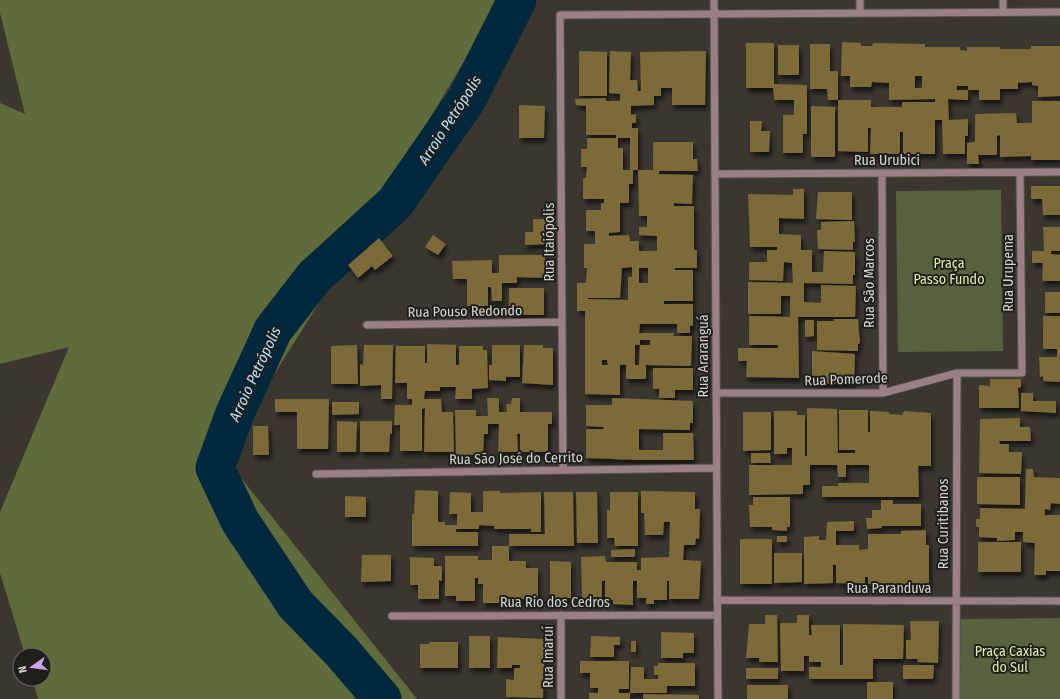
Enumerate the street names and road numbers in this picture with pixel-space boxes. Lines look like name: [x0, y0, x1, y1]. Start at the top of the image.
street label: Rua Urubici: [854, 152, 920, 169]
street label: Rua Itaiópolis: [541, 202, 558, 282]
street label: Rua Urupema: [1000, 234, 1017, 312]
street label: Rua São Marcos: [861, 238, 878, 328]
street label: Rua Pouso Redondo: [407, 302, 523, 321]
street label: Rua Araranguá: [695, 314, 712, 398]
street label: Rua Pomerode: [804, 370, 888, 389]
street label: Rua São José do Cerrito: [449, 449, 583, 468]
street label: Rua Curitibanos: [935, 479, 952, 569]
street label: Rua Paranduva: [847, 580, 932, 597]
street label: Rua Rio dos Cedros: [500, 594, 610, 611]
street label: Rua Imaruí: [540, 625, 557, 688]

